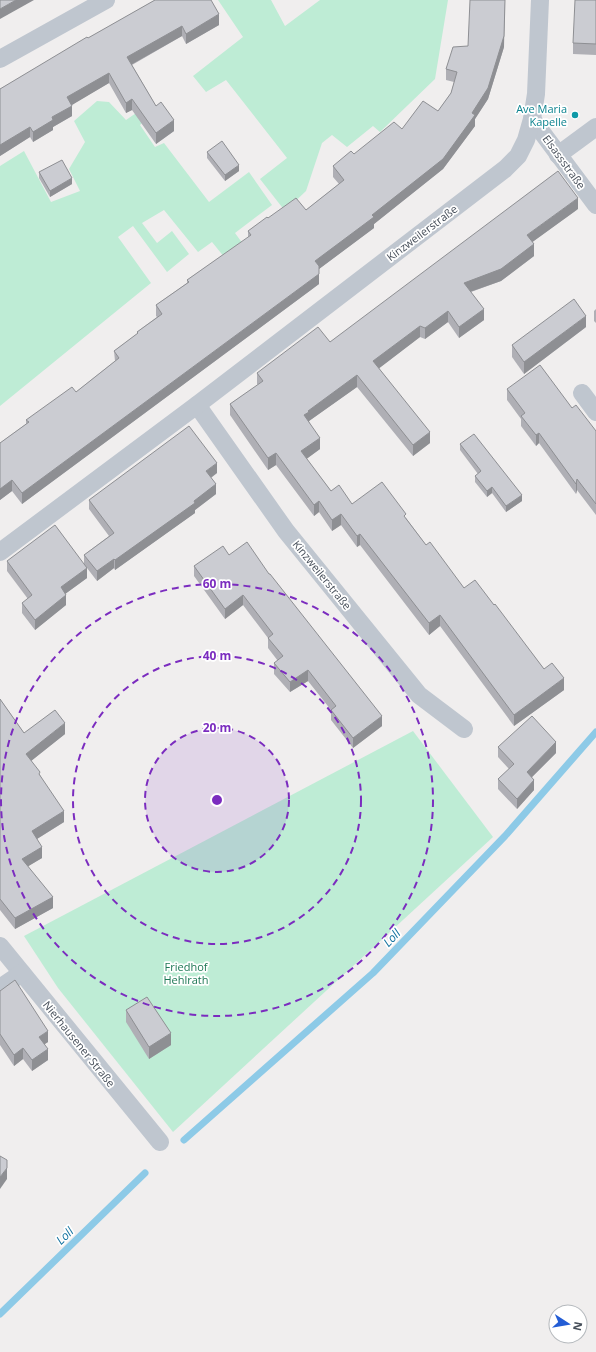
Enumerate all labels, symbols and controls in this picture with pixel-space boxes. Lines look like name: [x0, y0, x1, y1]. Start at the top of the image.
place label: Ave Maria Kapelle: [516, 101, 567, 129]
marker: Ave Maria Kapelle: [570, 110, 580, 120]
street label: Elsassstraße: [540, 132, 589, 192]
street label: Kinzweilerstraße: [383, 201, 460, 264]
street label: Kinzweilerstraße: [290, 537, 355, 612]
text: 60 m: [203, 575, 231, 592]
text: 40 m: [203, 647, 231, 664]
text: 20 m: [203, 719, 231, 736]
centre of rings: [210, 793, 224, 807]
water label: Loll: [379, 924, 405, 950]
park label: Friedhof Hehlrath: [163, 959, 209, 987]
street label: Nierhausener Straße: [40, 998, 119, 1090]
water label: Loll: [52, 1222, 78, 1248]
north arrow: [548, 1304, 588, 1344]
text: N: [570, 1320, 587, 1332]

